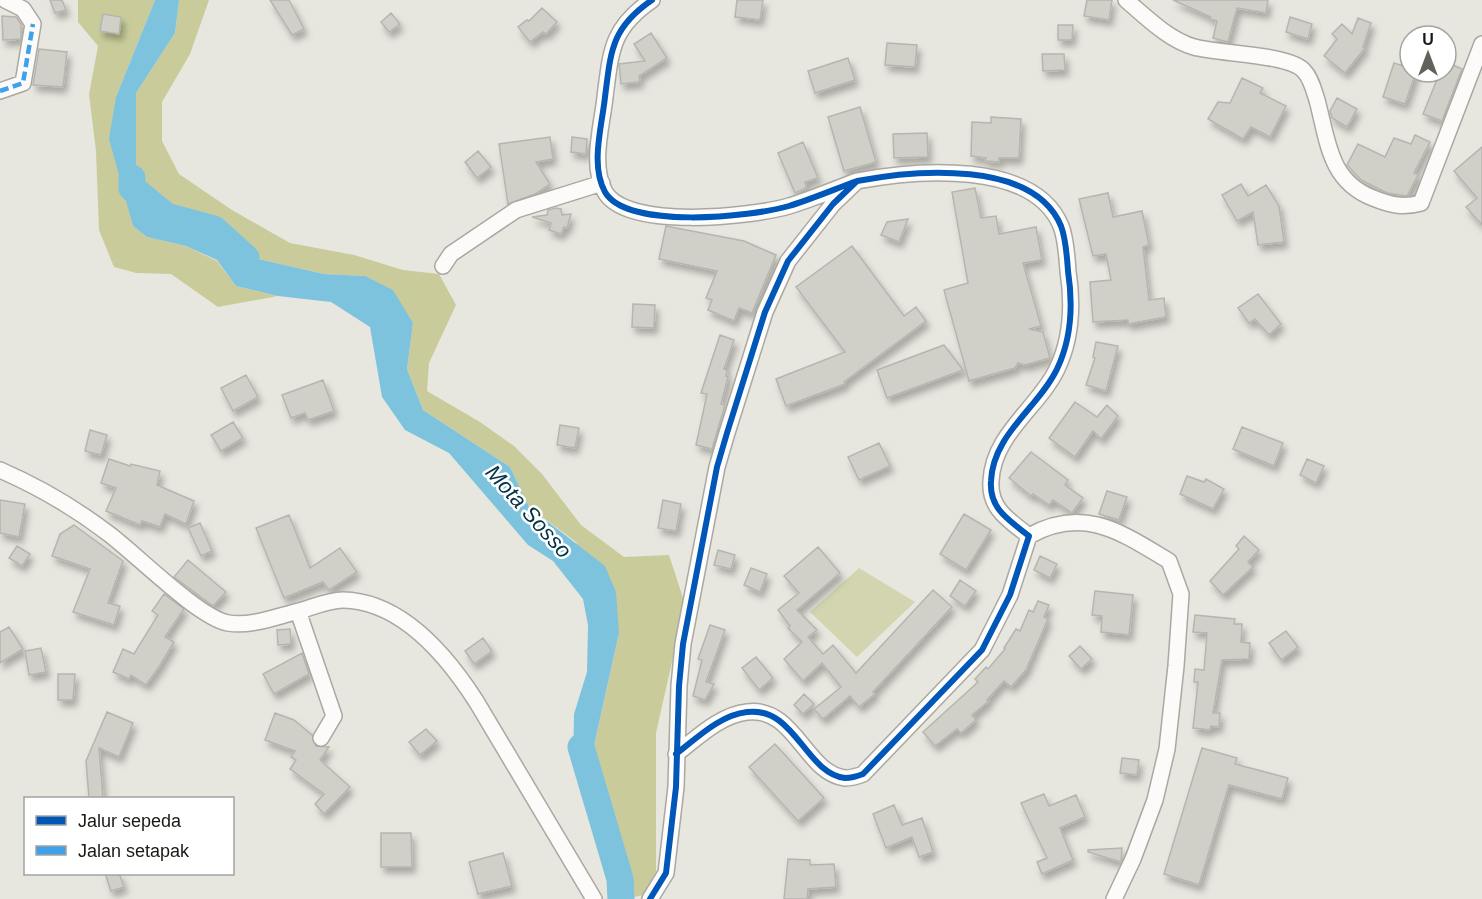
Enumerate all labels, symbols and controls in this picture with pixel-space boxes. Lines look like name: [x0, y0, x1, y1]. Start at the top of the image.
north arrow: [1398, 24, 1458, 84]
text: U: [1422, 31, 1434, 48]
water label: Mota Sosso: [480, 460, 577, 563]
legend: [24, 797, 234, 875]
text: Jalur sepeda: [78, 811, 182, 831]
text: Jalan setapak: [78, 841, 190, 861]

